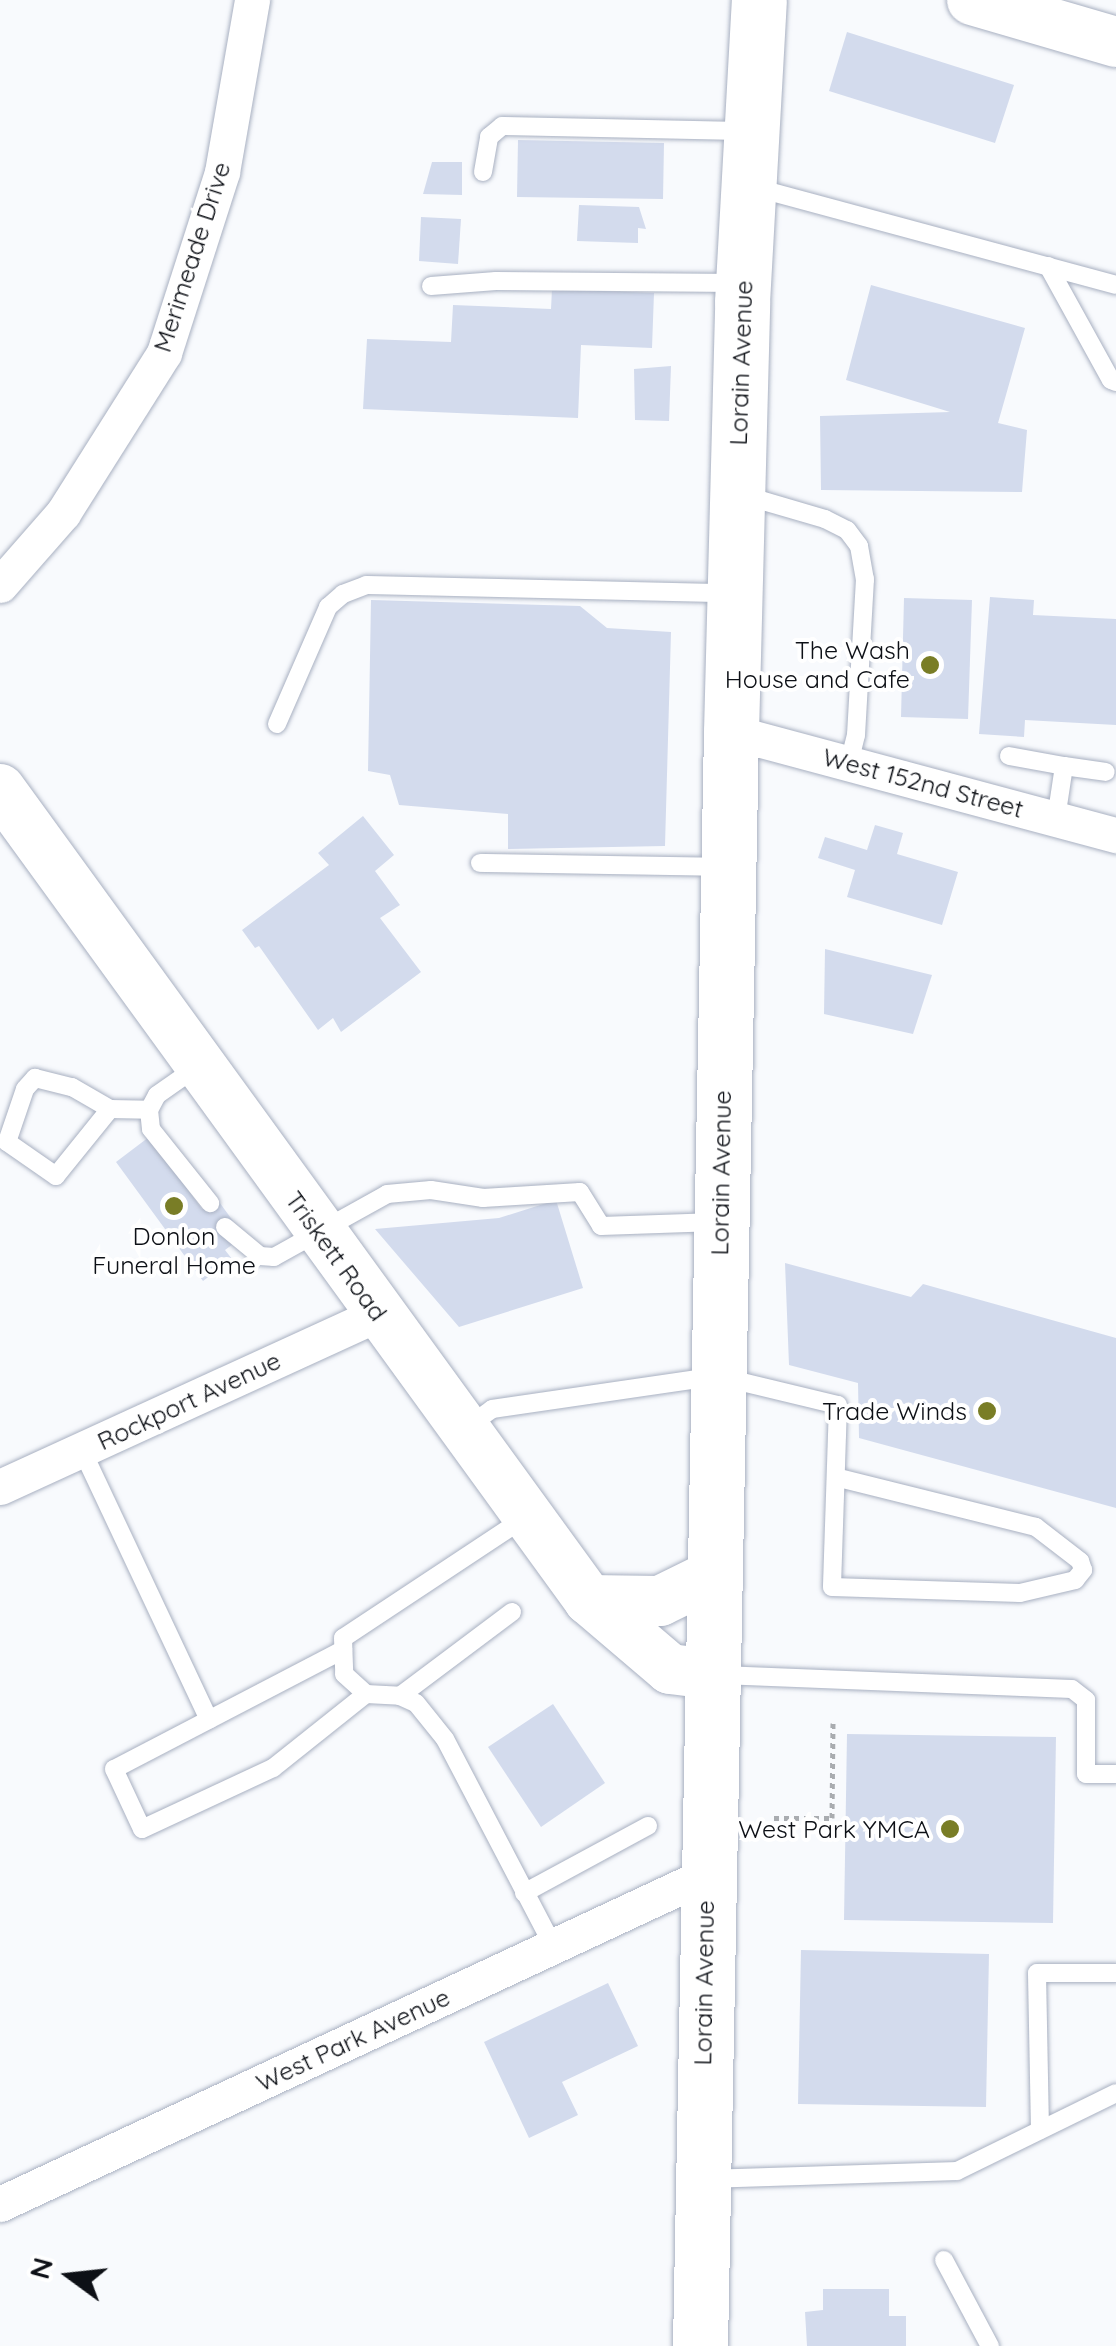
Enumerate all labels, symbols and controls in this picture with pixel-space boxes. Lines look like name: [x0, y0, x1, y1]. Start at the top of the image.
street label: Merimeade Drive: [147, 158, 237, 356]
street label: Lorain Avenue: [723, 280, 759, 446]
place label: The Wash House and Cafe: [725, 636, 910, 695]
marker: The Wash House and Cafe: [919, 654, 941, 676]
street label: West 152nd Street: [819, 742, 1027, 824]
street label: Lorain Avenue: [705, 1090, 737, 1256]
street label: Triskett Road: [279, 1185, 393, 1327]
marker: Donlon Funeral Home: [163, 1195, 185, 1217]
place label: Donlon Funeral Home: [92, 1222, 256, 1281]
street label: Rockport Avenue: [93, 1345, 285, 1457]
place label: Trade Winds: [822, 1396, 967, 1426]
marker: Trade Winds: [976, 1400, 998, 1422]
place label: West Park YMCA: [738, 1814, 930, 1844]
marker: West Park YMCA: [939, 1818, 961, 1840]
street label: Lorain Avenue: [688, 1900, 720, 2066]
street label: West Park Avenue: [251, 1982, 455, 2098]
north arrow: [20, 2226, 120, 2326]
text: N: [21, 2254, 60, 2283]

